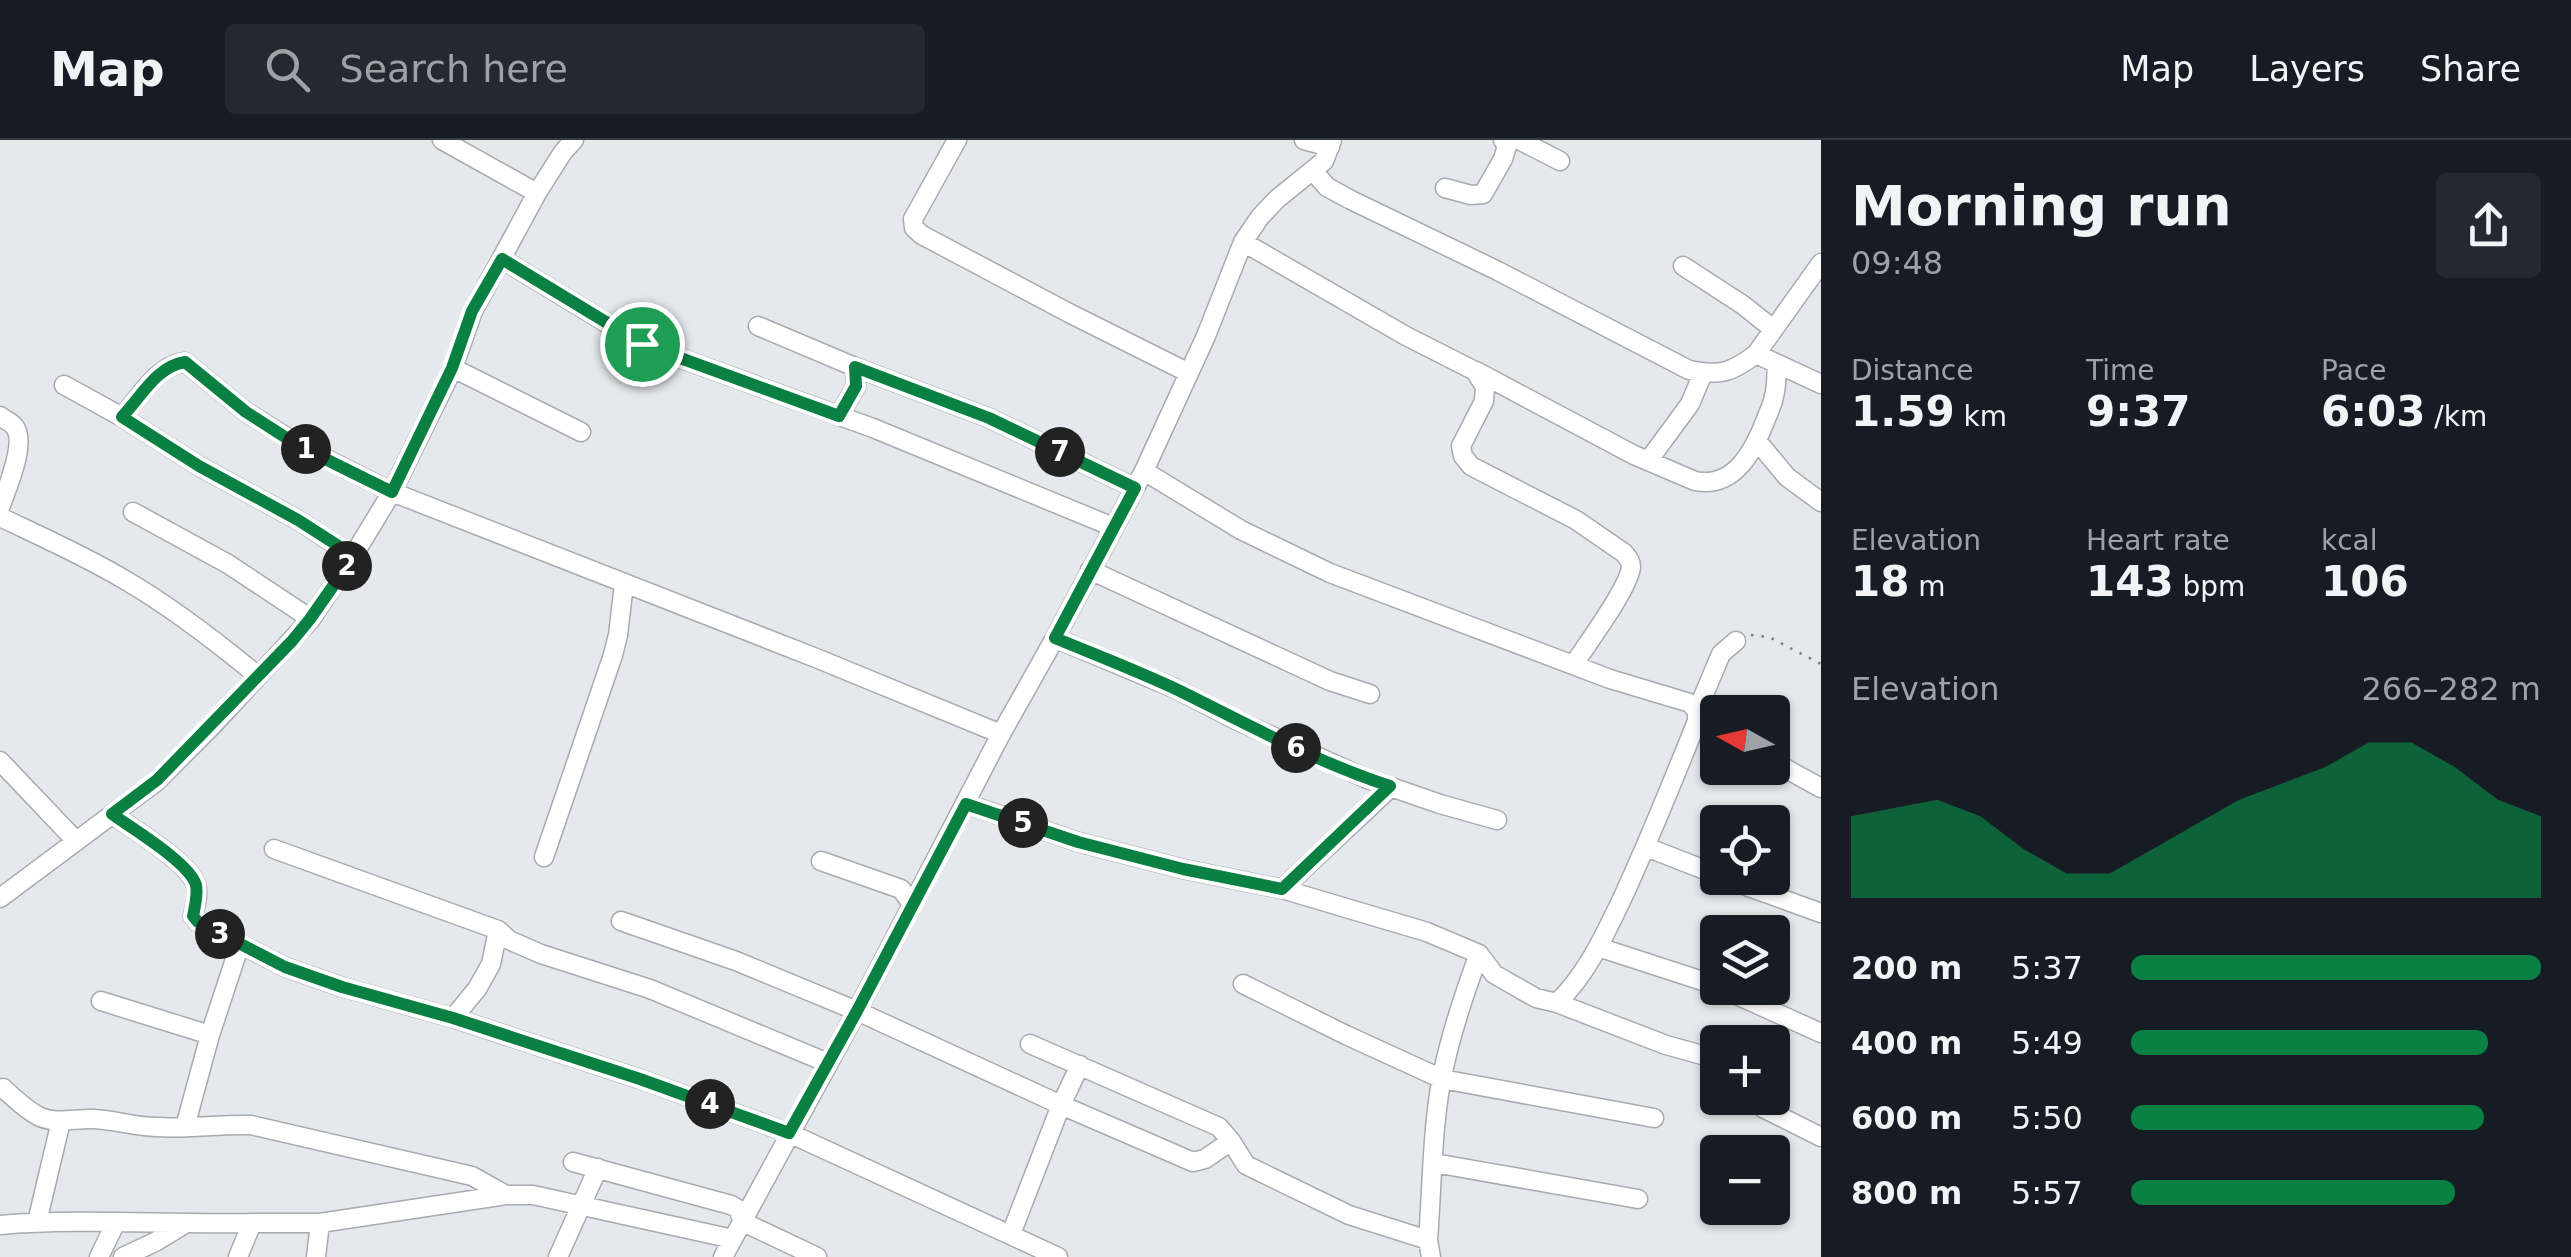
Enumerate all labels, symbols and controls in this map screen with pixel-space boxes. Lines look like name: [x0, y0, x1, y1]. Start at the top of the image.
search box: [225, 24, 925, 114]
text: Map: [50, 41, 165, 97]
icon: search: [260, 42, 315, 97]
text: Search here: [340, 47, 568, 91]
text: Map: [2120, 49, 2194, 89]
text: Layers: [2249, 49, 2365, 89]
text: Share: [2420, 49, 2521, 89]
button: share: [2436, 173, 2541, 278]
text: Morning run: [1851, 174, 2232, 238]
text: 09:48: [1851, 244, 1943, 282]
pin: [600, 302, 685, 387]
icon: arrive: [615, 317, 670, 372]
text: Distance: [1851, 354, 1973, 387]
text: Time: [2086, 354, 2155, 387]
text: Pace: [2321, 354, 2386, 387]
text: 1.59: [1851, 387, 1955, 436]
text: 9:37: [2086, 387, 2190, 436]
text: 6:03: [2321, 387, 2425, 436]
text: km: [1955, 400, 2007, 433]
text: /km: [2425, 400, 2487, 433]
pin: 1: [281, 424, 331, 474]
pin: 7: [1035, 427, 1085, 477]
text: 1: [296, 432, 316, 465]
text: 7: [1050, 435, 1070, 468]
text: Elevation: [1851, 524, 1981, 557]
text: Heart rate: [2086, 524, 2230, 557]
text: kcal: [2321, 524, 2378, 557]
pin: 2: [322, 541, 372, 591]
text: 2: [337, 549, 357, 582]
text: 18: [1851, 557, 1909, 606]
text: 143: [2086, 557, 2174, 606]
text: 106: [2321, 557, 2409, 606]
text: m: [1909, 570, 1946, 603]
text: bpm: [2174, 570, 2245, 603]
text: Elevation: [1851, 670, 2000, 708]
text: 266–282 m: [2362, 670, 2541, 708]
north arrow: [1700, 695, 1790, 785]
map controls: [1700, 695, 1790, 1225]
pin: 6: [1271, 723, 1321, 773]
text: 6: [1286, 731, 1306, 764]
pin: 5: [998, 798, 1048, 848]
button: locate: [1700, 805, 1790, 895]
text: 5: [1013, 806, 1033, 839]
pin: 3: [195, 909, 245, 959]
button: layers: [1700, 915, 1790, 1005]
text: 3: [210, 917, 230, 950]
text: 200 m: [1851, 949, 1962, 987]
text: 5:37: [2011, 949, 2083, 987]
text: 400 m: [1851, 1024, 1962, 1062]
text: 5:49: [2011, 1024, 2083, 1062]
button: +: [1700, 1025, 1790, 1115]
pin: 4: [685, 1079, 735, 1129]
text: 4: [700, 1087, 720, 1120]
text: 600 m: [1851, 1099, 1962, 1137]
text: 5:50: [2011, 1099, 2083, 1137]
button: −: [1700, 1135, 1790, 1225]
text: 800 m: [1851, 1174, 1962, 1212]
text: 5:57: [2011, 1174, 2083, 1212]

